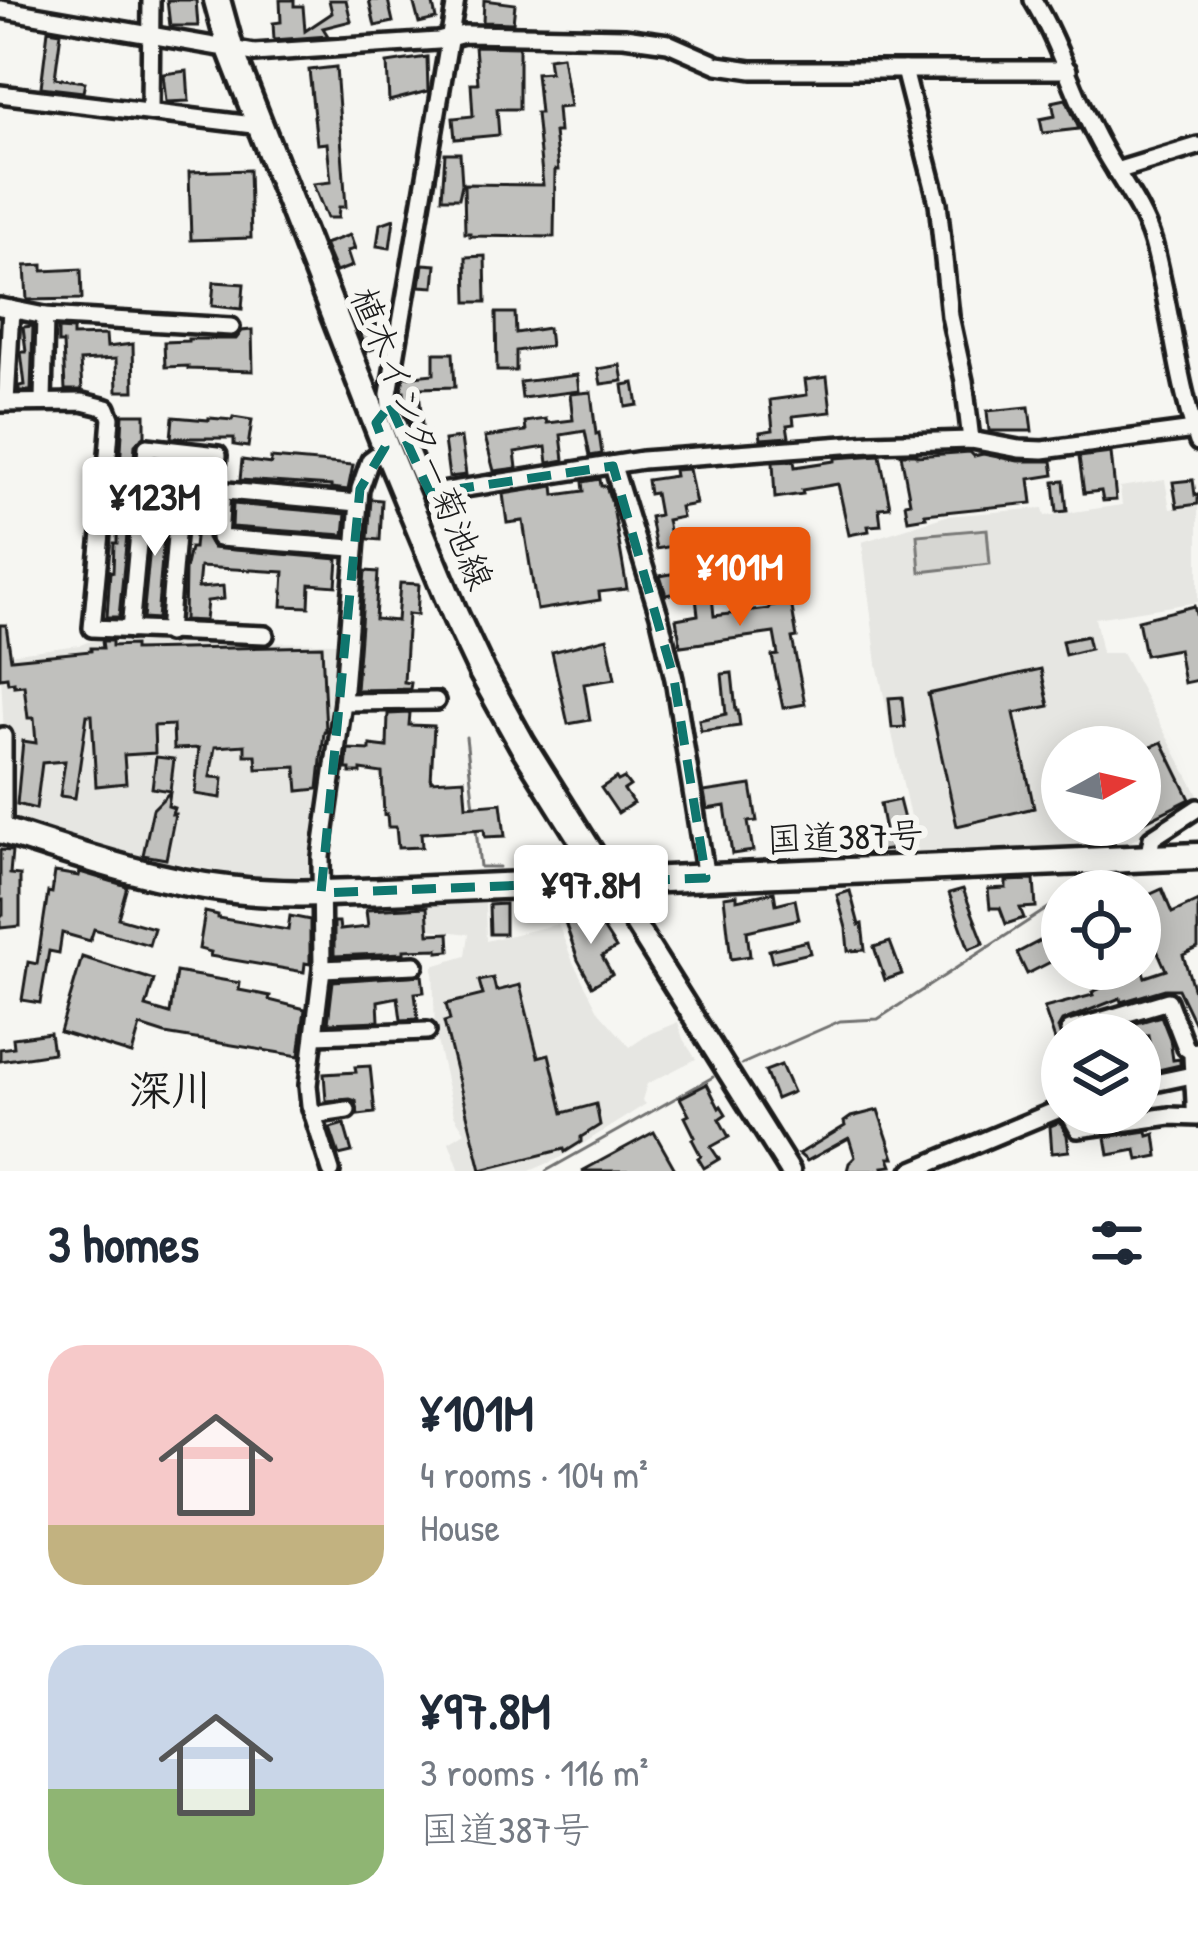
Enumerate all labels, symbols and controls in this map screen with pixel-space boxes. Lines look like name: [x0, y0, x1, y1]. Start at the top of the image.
street label: 植木インター菊池線: [340, 279, 506, 597]
pin: ¥123M: [71, 457, 239, 559]
text: ¥123M: [109, 469, 201, 522]
pin: ¥101M: [656, 527, 824, 629]
text: ¥101M: [696, 539, 784, 592]
north arrow: [1041, 726, 1161, 846]
map controls: [1041, 726, 1161, 1134]
street label: 国道387号: [765, 809, 925, 863]
pin: ¥97.8M: [493, 845, 689, 947]
text: ¥97.8M: [541, 857, 641, 910]
button: locate: [1041, 870, 1161, 990]
button: layers: [1041, 1014, 1161, 1134]
district label: 深川: [129, 1061, 213, 1118]
text: 3 homes: [48, 1209, 199, 1278]
icon: filters: [1084, 1210, 1150, 1276]
text: ¥101M: [420, 1378, 534, 1447]
icon: home: [144, 1393, 288, 1537]
text: 4 rooms · 104 m²: [420, 1447, 648, 1500]
text: House: [420, 1500, 500, 1553]
text: ¥97.8M: [420, 1676, 551, 1745]
icon: home: [144, 1693, 288, 1837]
text: 3 rooms · 116 m²: [420, 1745, 649, 1798]
text: 国道387号: [420, 1802, 591, 1855]

